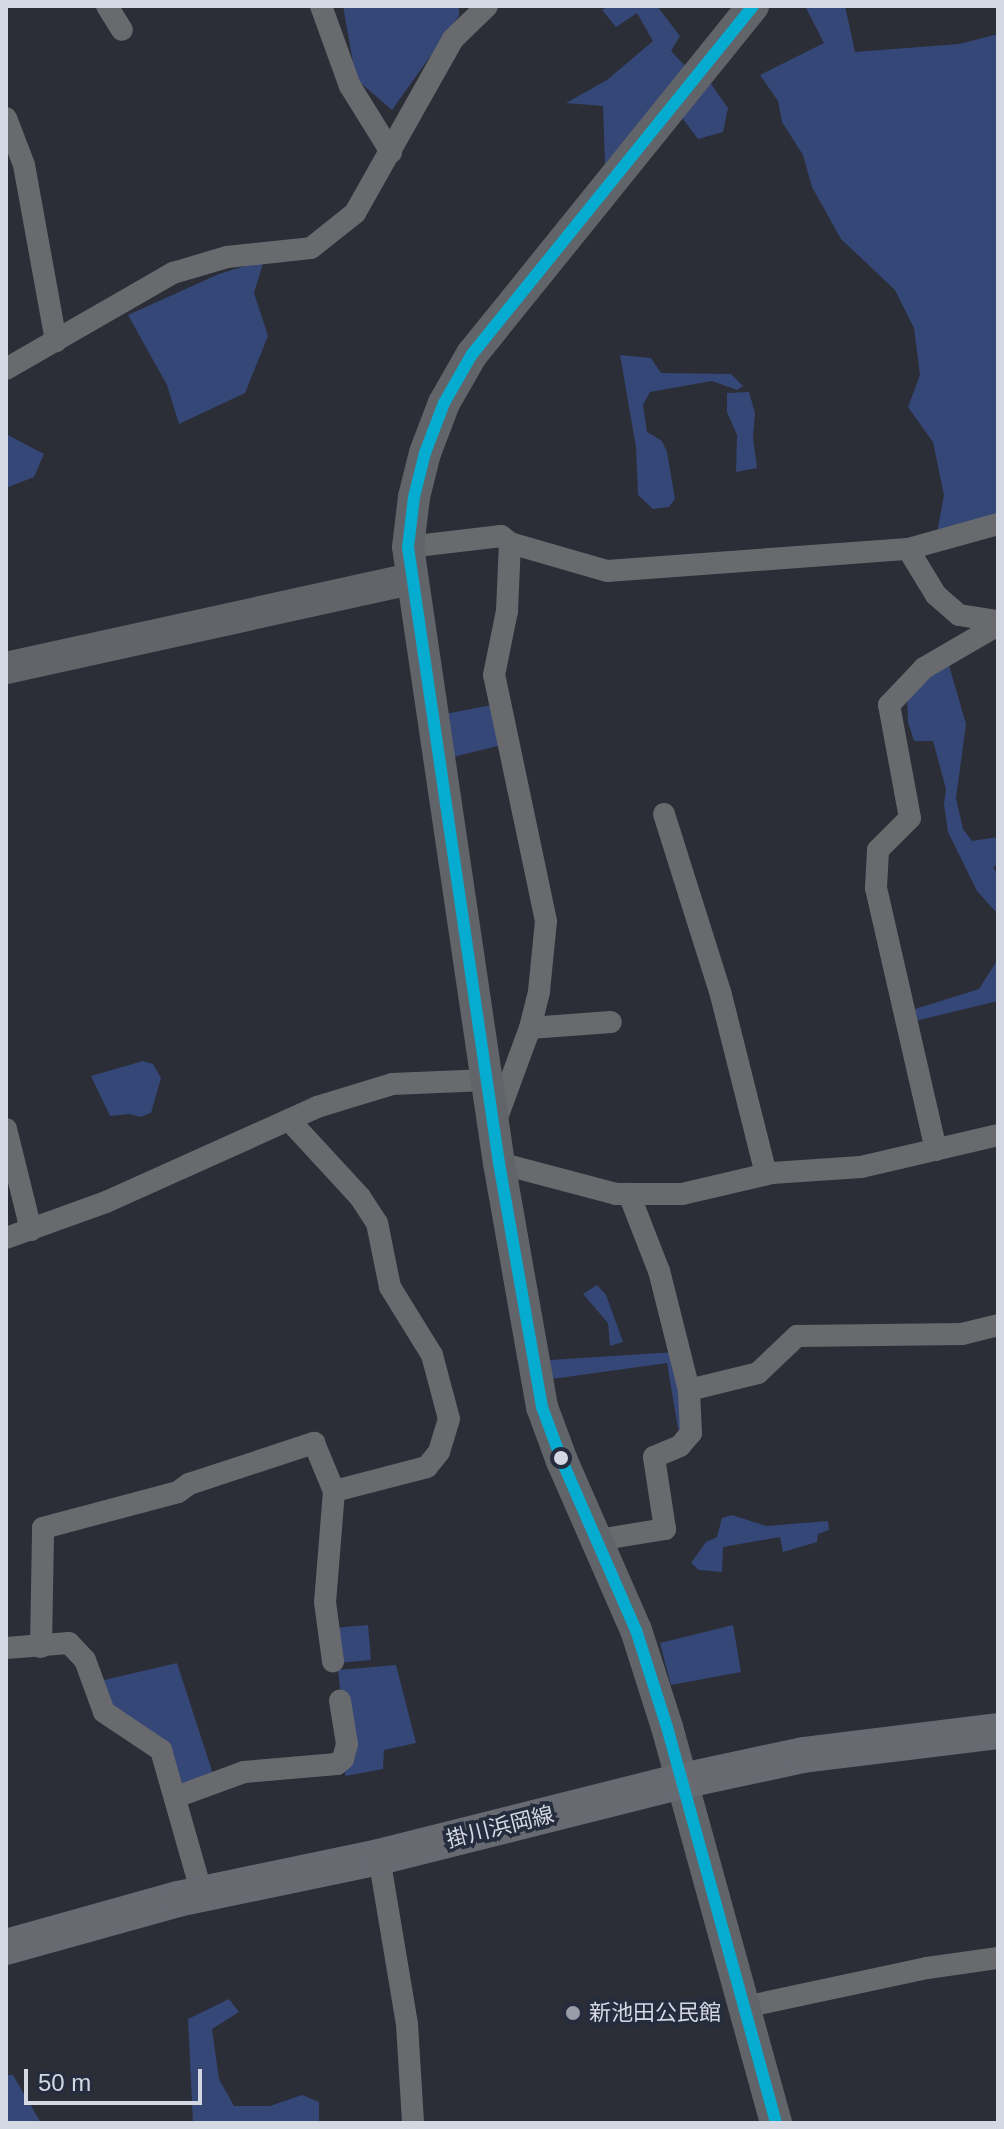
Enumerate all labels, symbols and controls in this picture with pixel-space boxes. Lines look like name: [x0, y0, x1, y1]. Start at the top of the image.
unlabelled marker: [553, 1450, 569, 1466]
street label: 掛川浜岡線: [443, 1801, 557, 1853]
place label: 新池田公民館: [589, 2000, 721, 2026]
marker: 新池田公民館: [564, 2004, 582, 2022]
scale bar: [28, 2053, 206, 2103]
text: 50 m: [38, 2069, 91, 2096]

